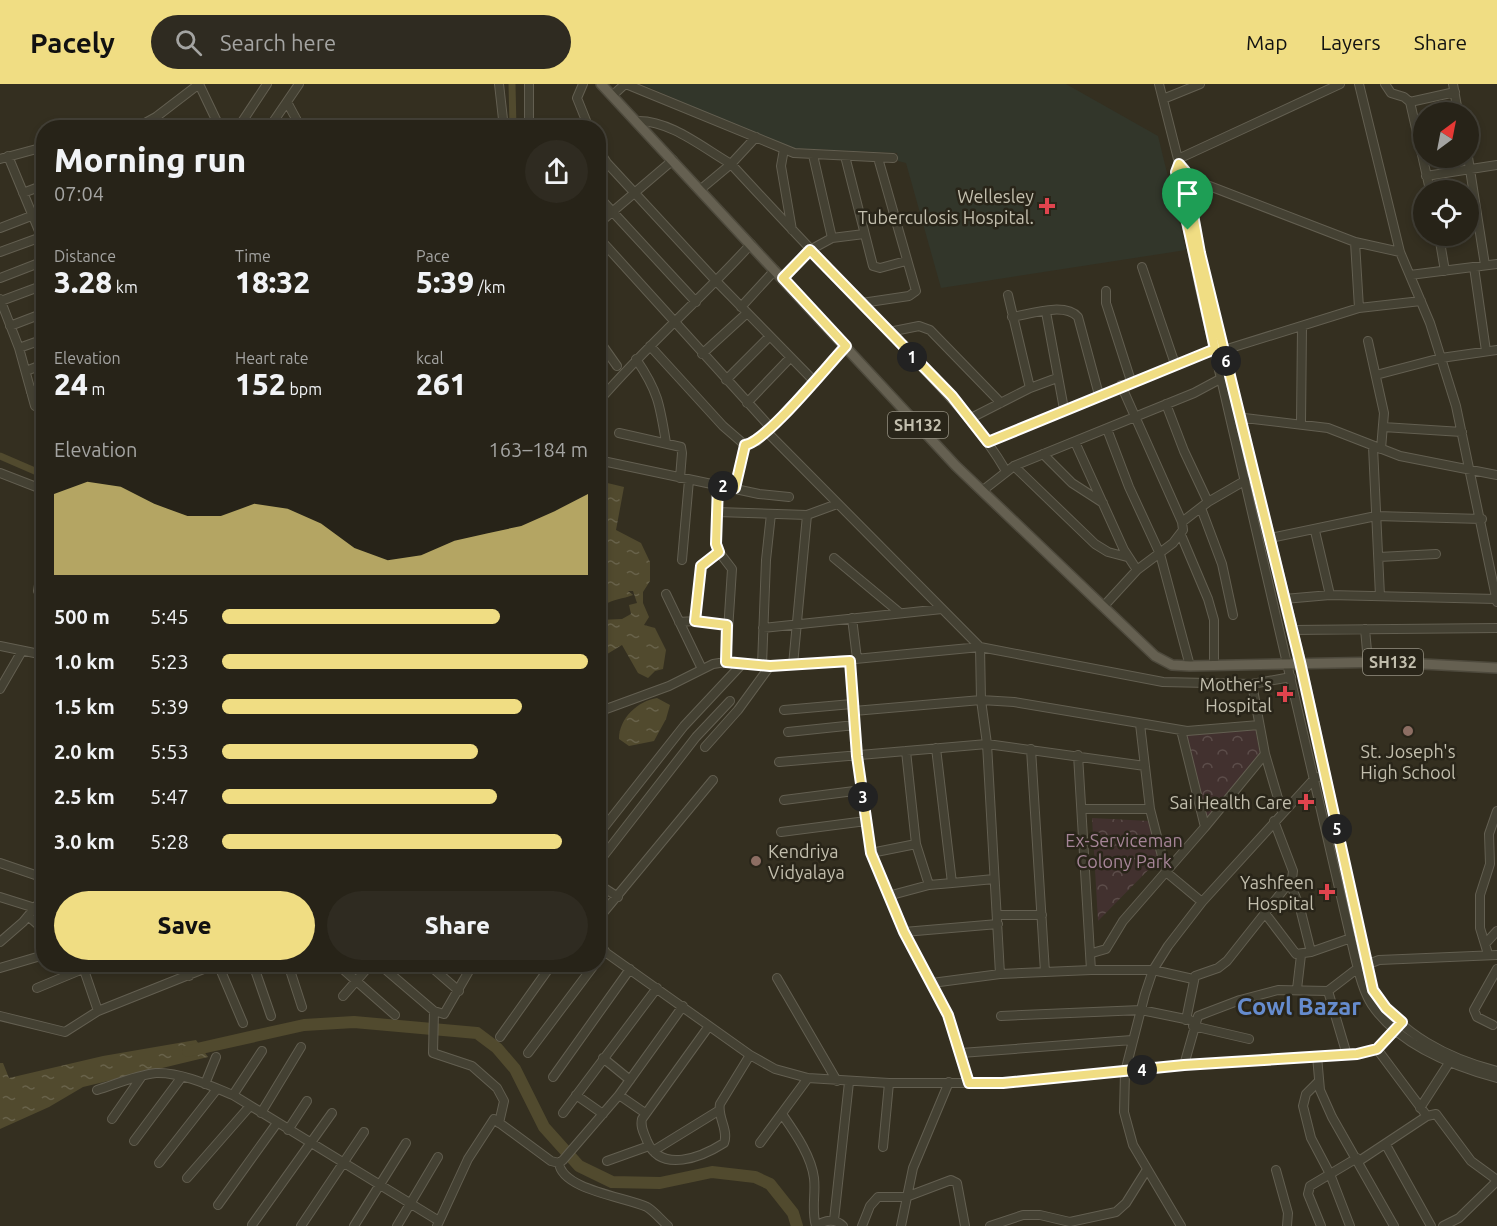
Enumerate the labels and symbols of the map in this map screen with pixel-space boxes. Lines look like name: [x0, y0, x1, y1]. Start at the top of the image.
north arrow: [1413, 102, 1479, 168]
pin: [1162, 168, 1213, 230]
place label: Wellesley Tuberculosis Hospital.: [858, 186, 1034, 227]
marker: Wellesley Tuberculosis Hospital.: [1038, 197, 1056, 215]
pin: 1: [897, 342, 927, 372]
pin: 6: [1211, 346, 1241, 376]
road number: SH132: [888, 412, 948, 438]
pin: 2: [708, 471, 738, 501]
road number: SH132: [1363, 649, 1423, 675]
place label: Mother's Hospital: [1200, 674, 1272, 715]
marker: Mother's Hospital: [1276, 685, 1294, 703]
marker: St. Joseph's High School: [1401, 724, 1415, 738]
place label: St. Joseph's High School: [1360, 741, 1456, 782]
pin: 3: [848, 782, 878, 812]
place label: Sai Health Care: [1170, 792, 1292, 812]
marker: Sai Health Care: [1297, 793, 1315, 811]
pin: 5: [1322, 814, 1352, 844]
park label: Ex-Serviceman Colony Park: [1065, 830, 1183, 871]
place label: Kendriya Vidyalaya: [768, 841, 845, 882]
marker: Kendriya Vidyalaya: [749, 854, 763, 868]
place label: Yashfeen Hospital: [1240, 872, 1314, 913]
marker: Yashfeen Hospital: [1318, 883, 1336, 901]
district label: Cowl Bazar: [1237, 993, 1361, 1020]
pin: 4: [1127, 1055, 1157, 1085]

